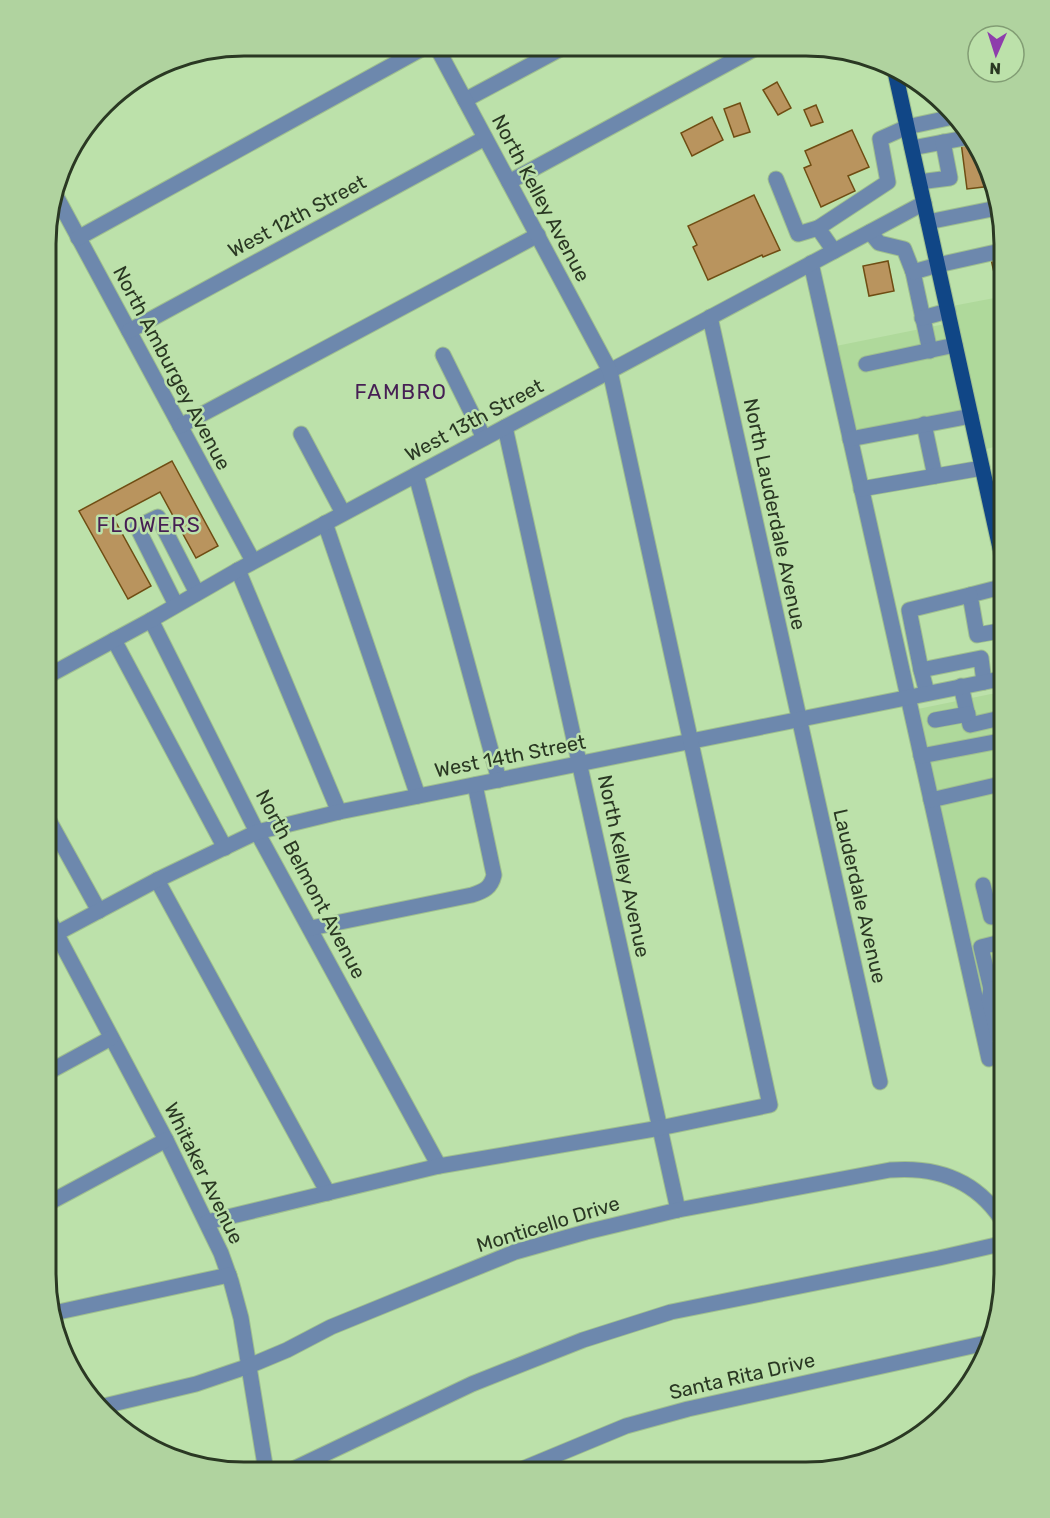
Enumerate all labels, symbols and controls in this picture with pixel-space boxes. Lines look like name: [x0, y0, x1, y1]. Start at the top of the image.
north arrow: [966, 24, 1026, 84]
text: N: [989, 59, 1001, 78]
street label: North Kelley Avenue: [487, 110, 595, 286]
street label: West 12th Street: [224, 169, 370, 262]
street label: North Amburgey Avenue: [108, 262, 236, 474]
street label: West 13th Street: [401, 373, 547, 467]
district label: FAMBRO: [354, 379, 448, 404]
street label: North Lauderdale Avenue: [739, 396, 811, 632]
district label: FLOWERS: [97, 512, 201, 537]
street label: West 14th Street: [432, 730, 588, 782]
street label: North Kelley Avenue: [593, 773, 655, 959]
street label: North Belmont Avenue: [251, 785, 371, 983]
street label: Lauderdale Avenue: [828, 806, 892, 986]
street label: Whitaker Avenue: [159, 1098, 249, 1248]
street label: Monticello Drive: [474, 1191, 622, 1257]
street label: Santa Rita Drive: [667, 1348, 817, 1404]

